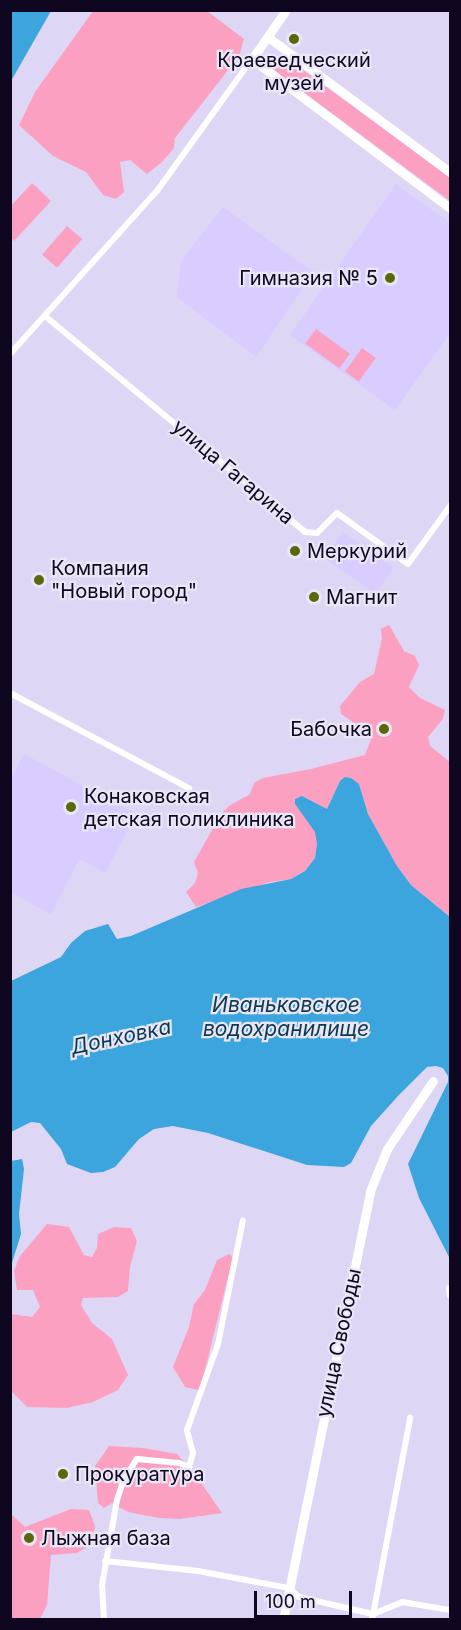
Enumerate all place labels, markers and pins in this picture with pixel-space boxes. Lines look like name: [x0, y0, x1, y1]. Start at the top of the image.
marker: Краеведческий музей: [287, 32, 301, 46]
place label: Краеведческий музей: [217, 48, 371, 95]
place label: Гимназия № 5: [239, 266, 378, 290]
marker: Гимназия № 5: [383, 271, 397, 285]
place label: Меркурий: [307, 539, 407, 563]
marker: Меркурий: [288, 544, 302, 558]
place label: Компания "Новый город": [51, 556, 197, 603]
marker: Компания "Новый город": [32, 573, 46, 587]
place label: Магнит: [326, 585, 397, 609]
marker: Магнит: [307, 590, 321, 604]
place label: Бабочка: [290, 717, 372, 741]
marker: Бабочка: [377, 722, 391, 736]
place label: Конаковская детская поликлиника: [84, 784, 294, 831]
marker: Конаковская детская поликлиника: [62, 798, 80, 816]
place label: Прокуратура: [75, 1462, 204, 1486]
marker: Прокуратура: [56, 1467, 70, 1481]
place label: Лыжная база: [41, 1526, 171, 1550]
marker: Лыжная база: [22, 1531, 36, 1545]

